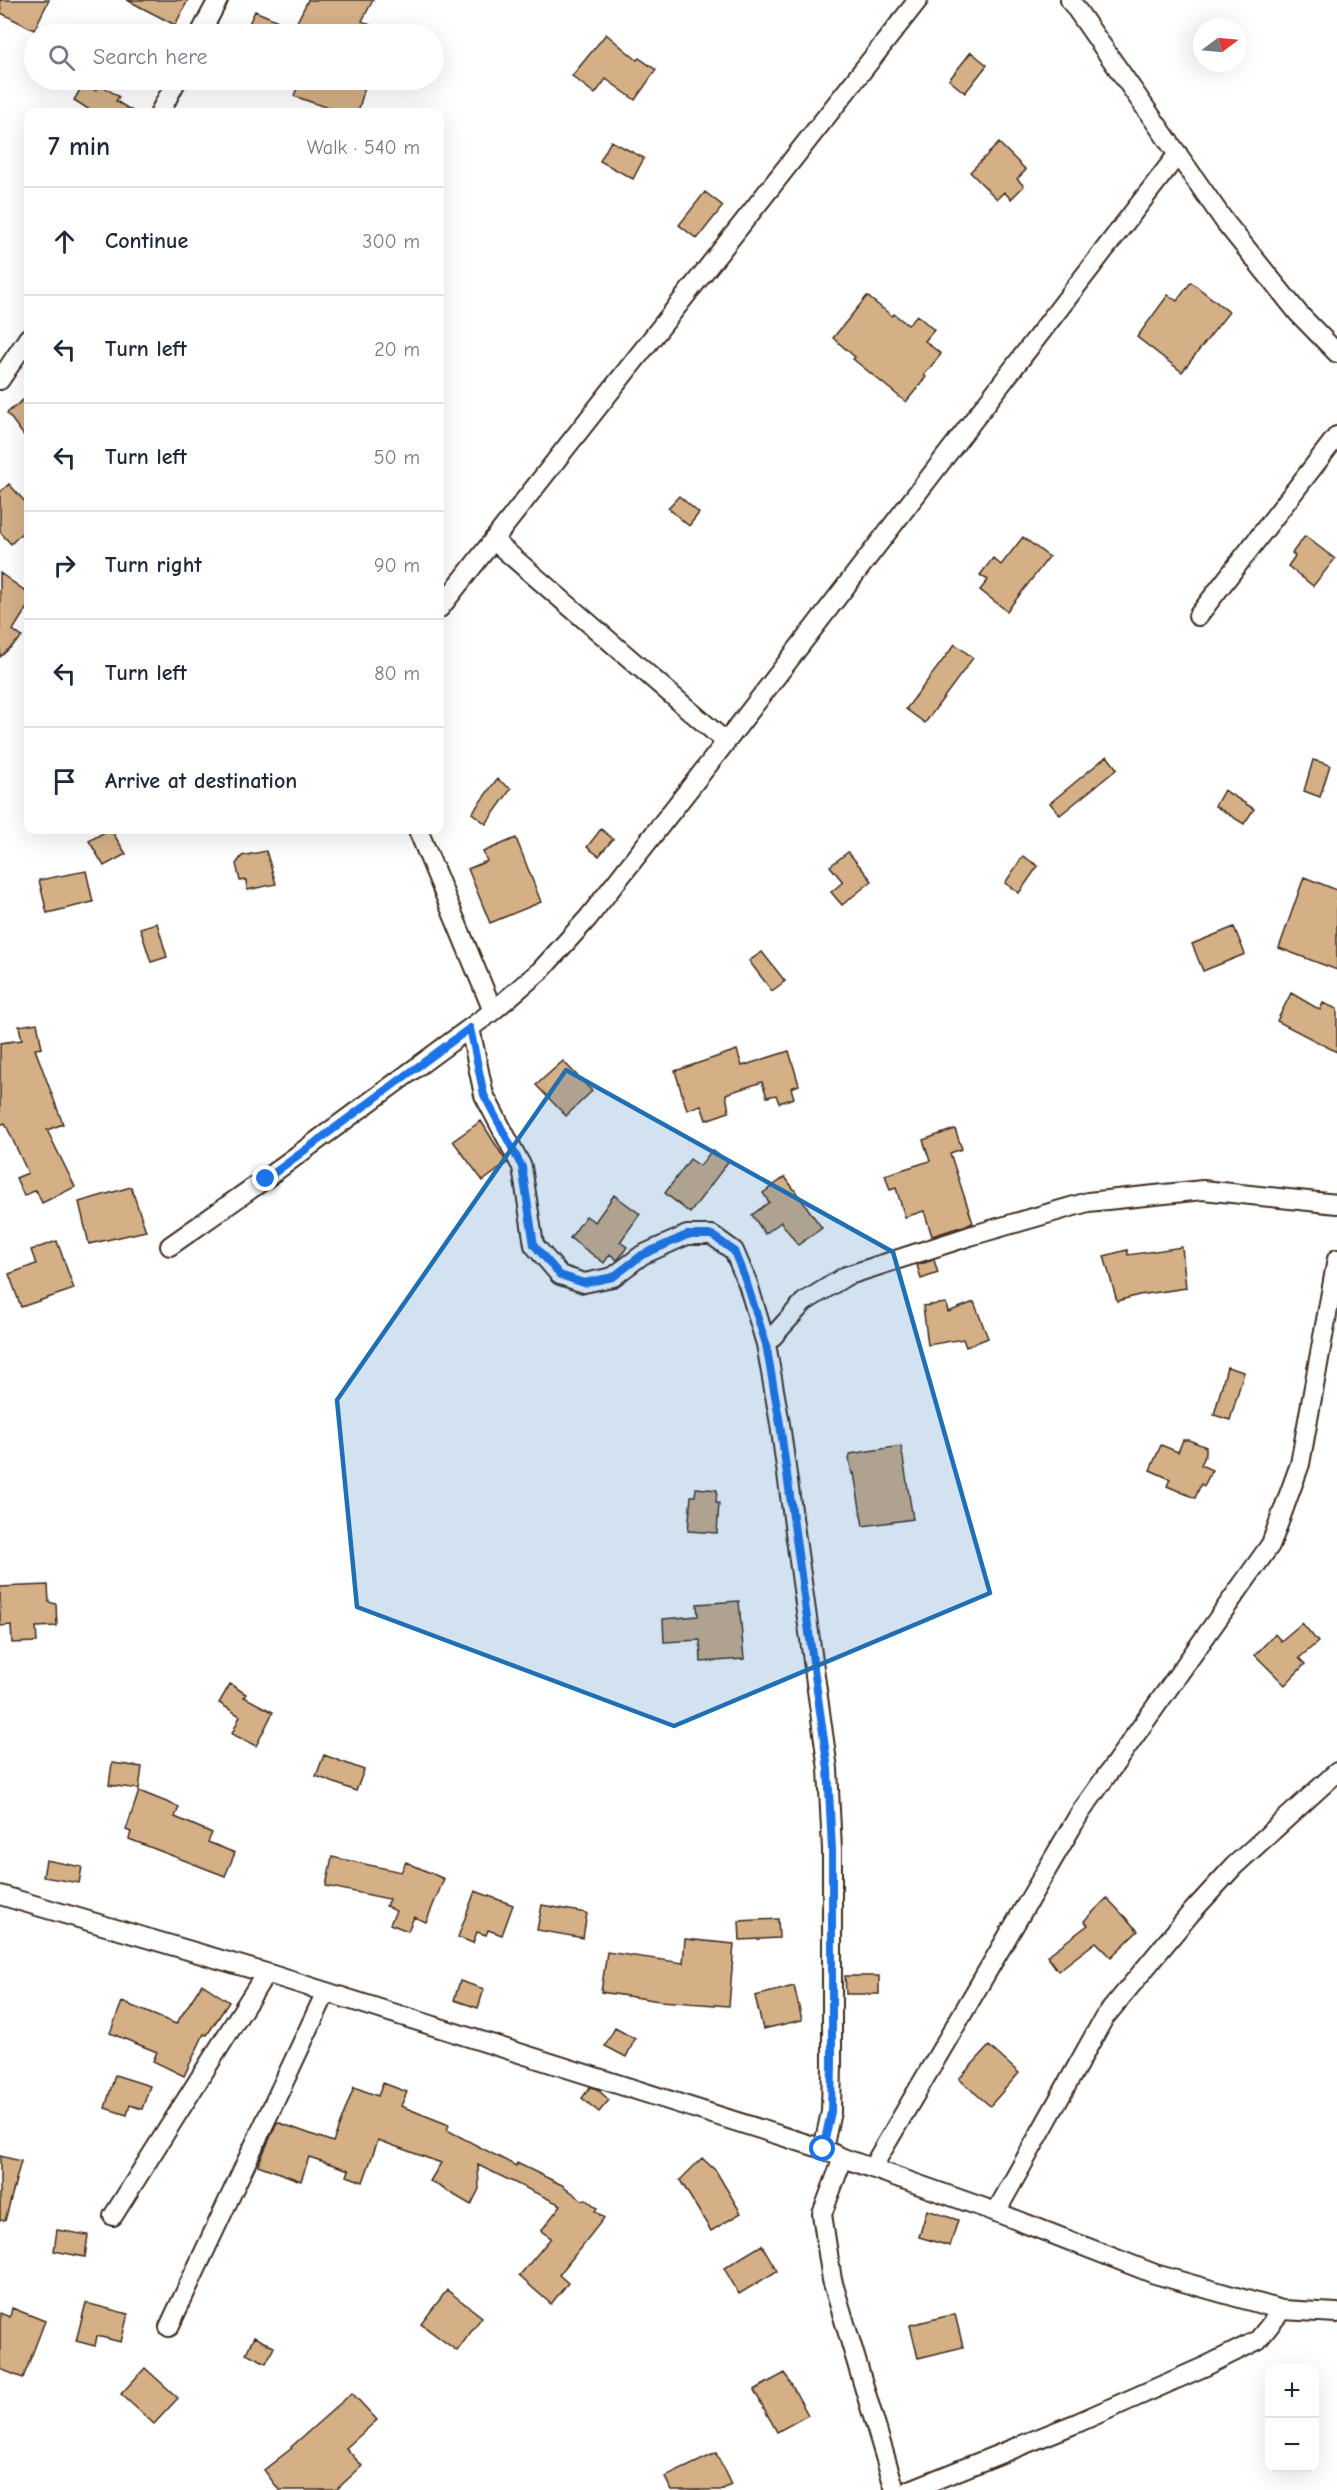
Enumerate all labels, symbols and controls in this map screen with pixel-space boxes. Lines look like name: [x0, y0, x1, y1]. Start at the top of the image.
north arrow: [1193, 18, 1247, 72]
search box: [24, 24, 444, 90]
icon: search: [45, 41, 78, 74]
text: Search here: [93, 44, 208, 70]
text: 7 min: [48, 132, 110, 162]
text: Walk · 540 m: [307, 136, 420, 159]
icon: ahead: [48, 225, 81, 258]
text: Continue: [105, 228, 188, 254]
text: 300 m: [362, 230, 420, 253]
icon: left: [48, 333, 81, 366]
text: Turn left: [105, 336, 187, 362]
text: 20 m: [374, 338, 420, 361]
icon: left: [48, 441, 81, 474]
text: Turn left: [105, 444, 187, 470]
text: 50 m: [374, 446, 420, 469]
icon: right: [48, 549, 81, 582]
text: Turn right: [105, 552, 202, 578]
text: 90 m: [374, 554, 420, 577]
icon: left: [48, 657, 81, 690]
text: Turn left: [105, 660, 187, 686]
text: 80 m: [374, 662, 420, 685]
icon: arrive: [48, 765, 81, 798]
text: Arrive at destination: [105, 768, 297, 794]
route end: [252, 1165, 278, 1191]
route start: [809, 2135, 835, 2161]
map controls: [1265, 2364, 1319, 2472]
button: +: [1265, 2364, 1319, 2418]
button: −: [1265, 2418, 1319, 2472]

